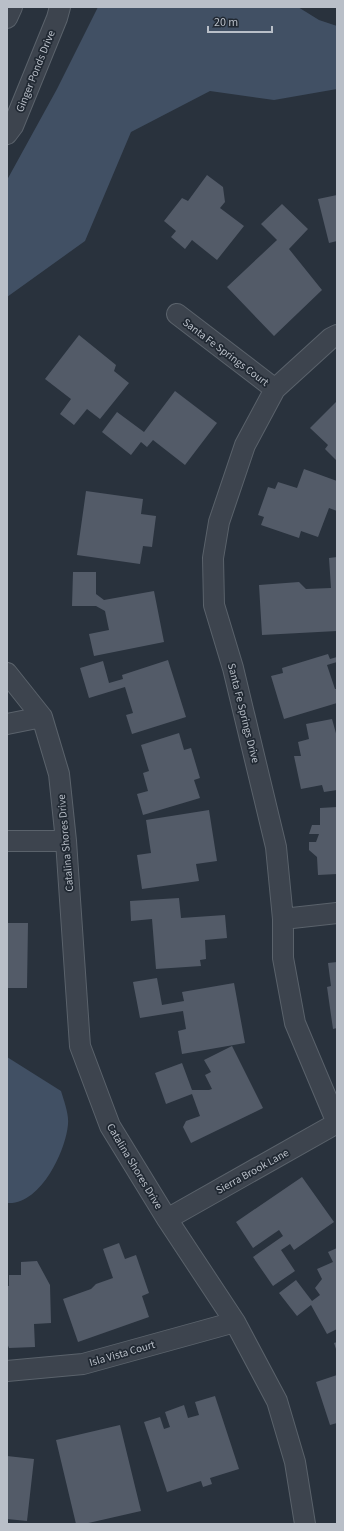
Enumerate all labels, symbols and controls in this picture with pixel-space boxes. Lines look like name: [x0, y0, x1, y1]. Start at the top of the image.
scale bar: [208, 8, 272, 34]
text: 20 m: [214, 14, 238, 31]
street label: Ginger Ponds Drive: [12, 28, 59, 114]
street label: Santa Fe Springs Court: [180, 315, 272, 390]
street label: Santa Fe Springs Drive: [224, 662, 263, 765]
street label: Catalina Shores Drive: [54, 793, 77, 892]
street label: Catalina Shores Drive: [103, 1121, 166, 1212]
street label: Sierra Brook Lane: [213, 1145, 292, 1198]
street label: Isla Vista Court: [87, 1337, 157, 1370]

